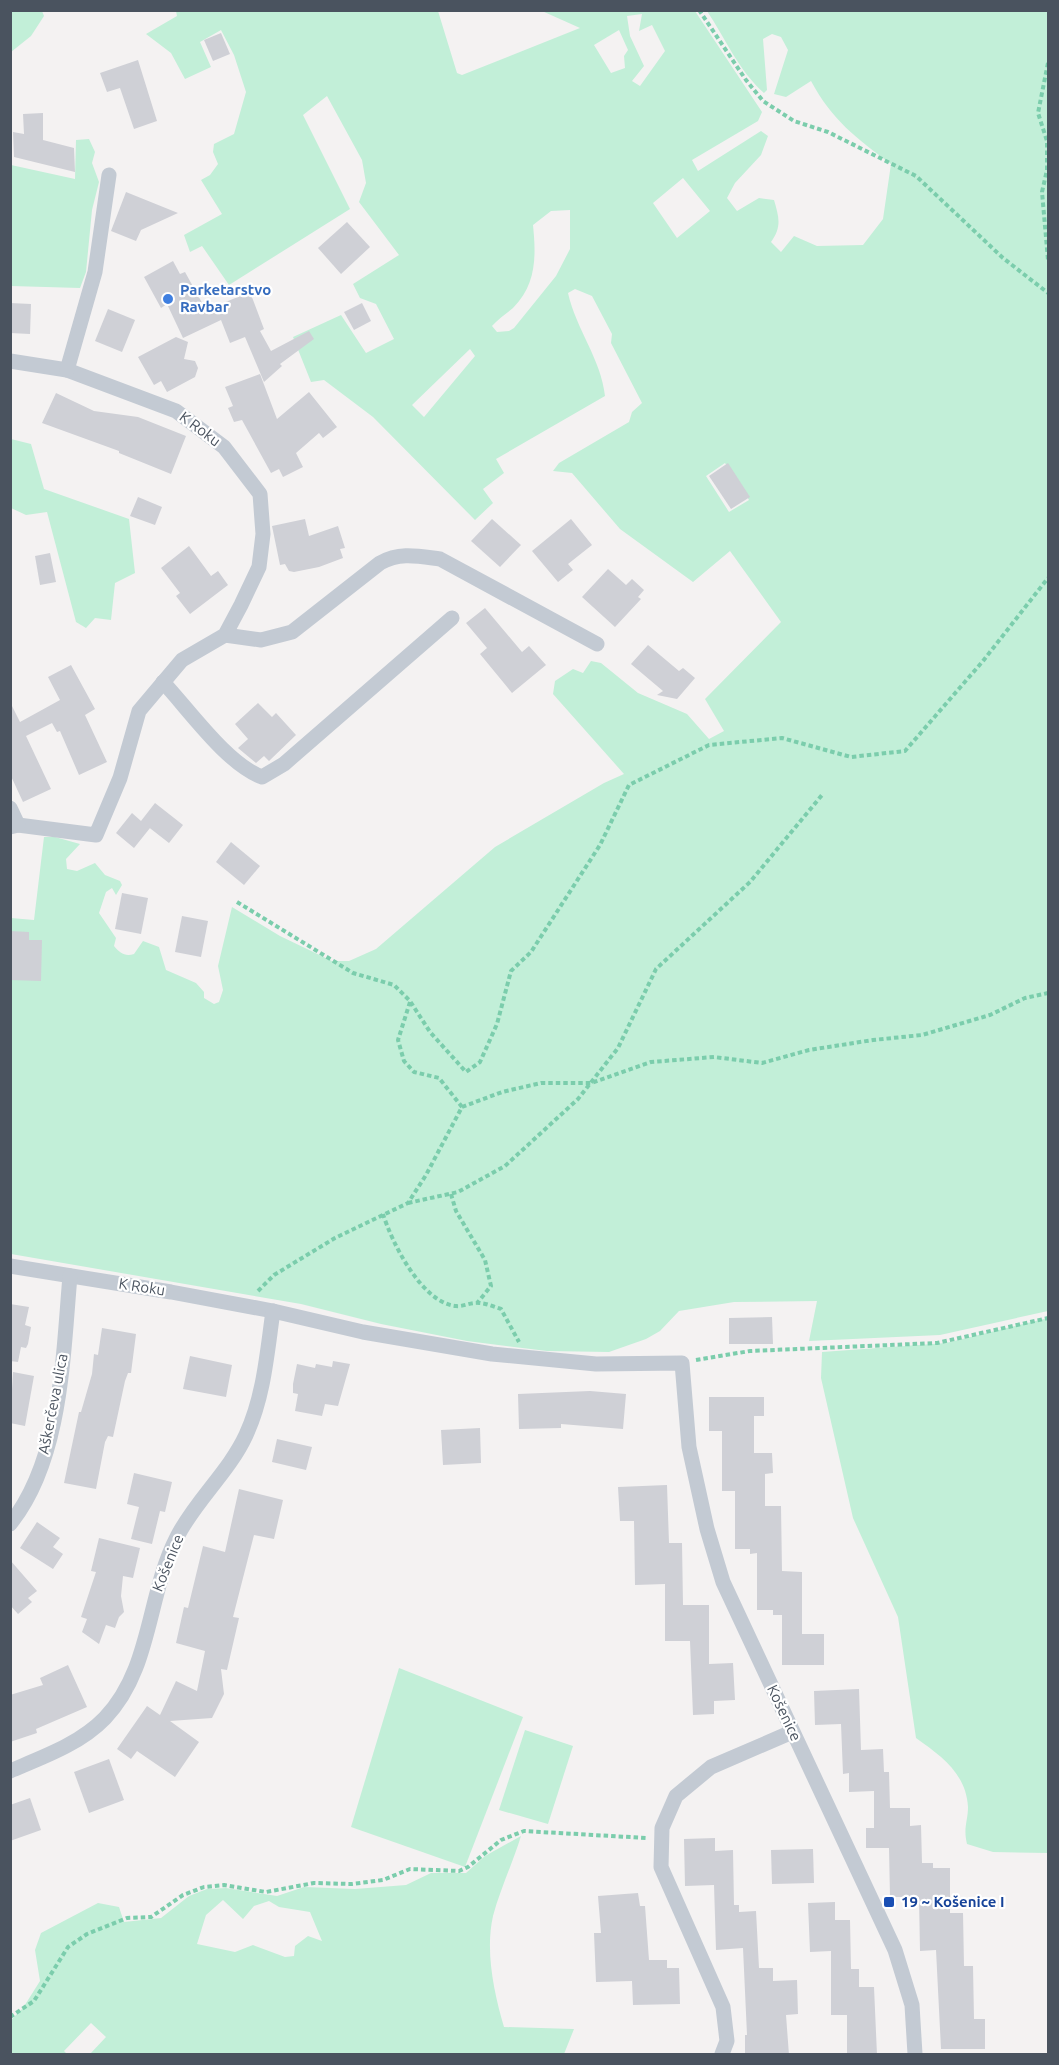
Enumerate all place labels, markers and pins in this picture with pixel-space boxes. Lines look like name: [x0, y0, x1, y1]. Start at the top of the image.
place label: Parketarstvo Ravbar: [180, 281, 271, 315]
marker: Parketarstvo Ravbar: [161, 292, 175, 306]
place label: 19 ~ Košenice I: [901, 1893, 1004, 1910]
marker: 19 ~ Košenice I: [882, 1895, 896, 1909]

